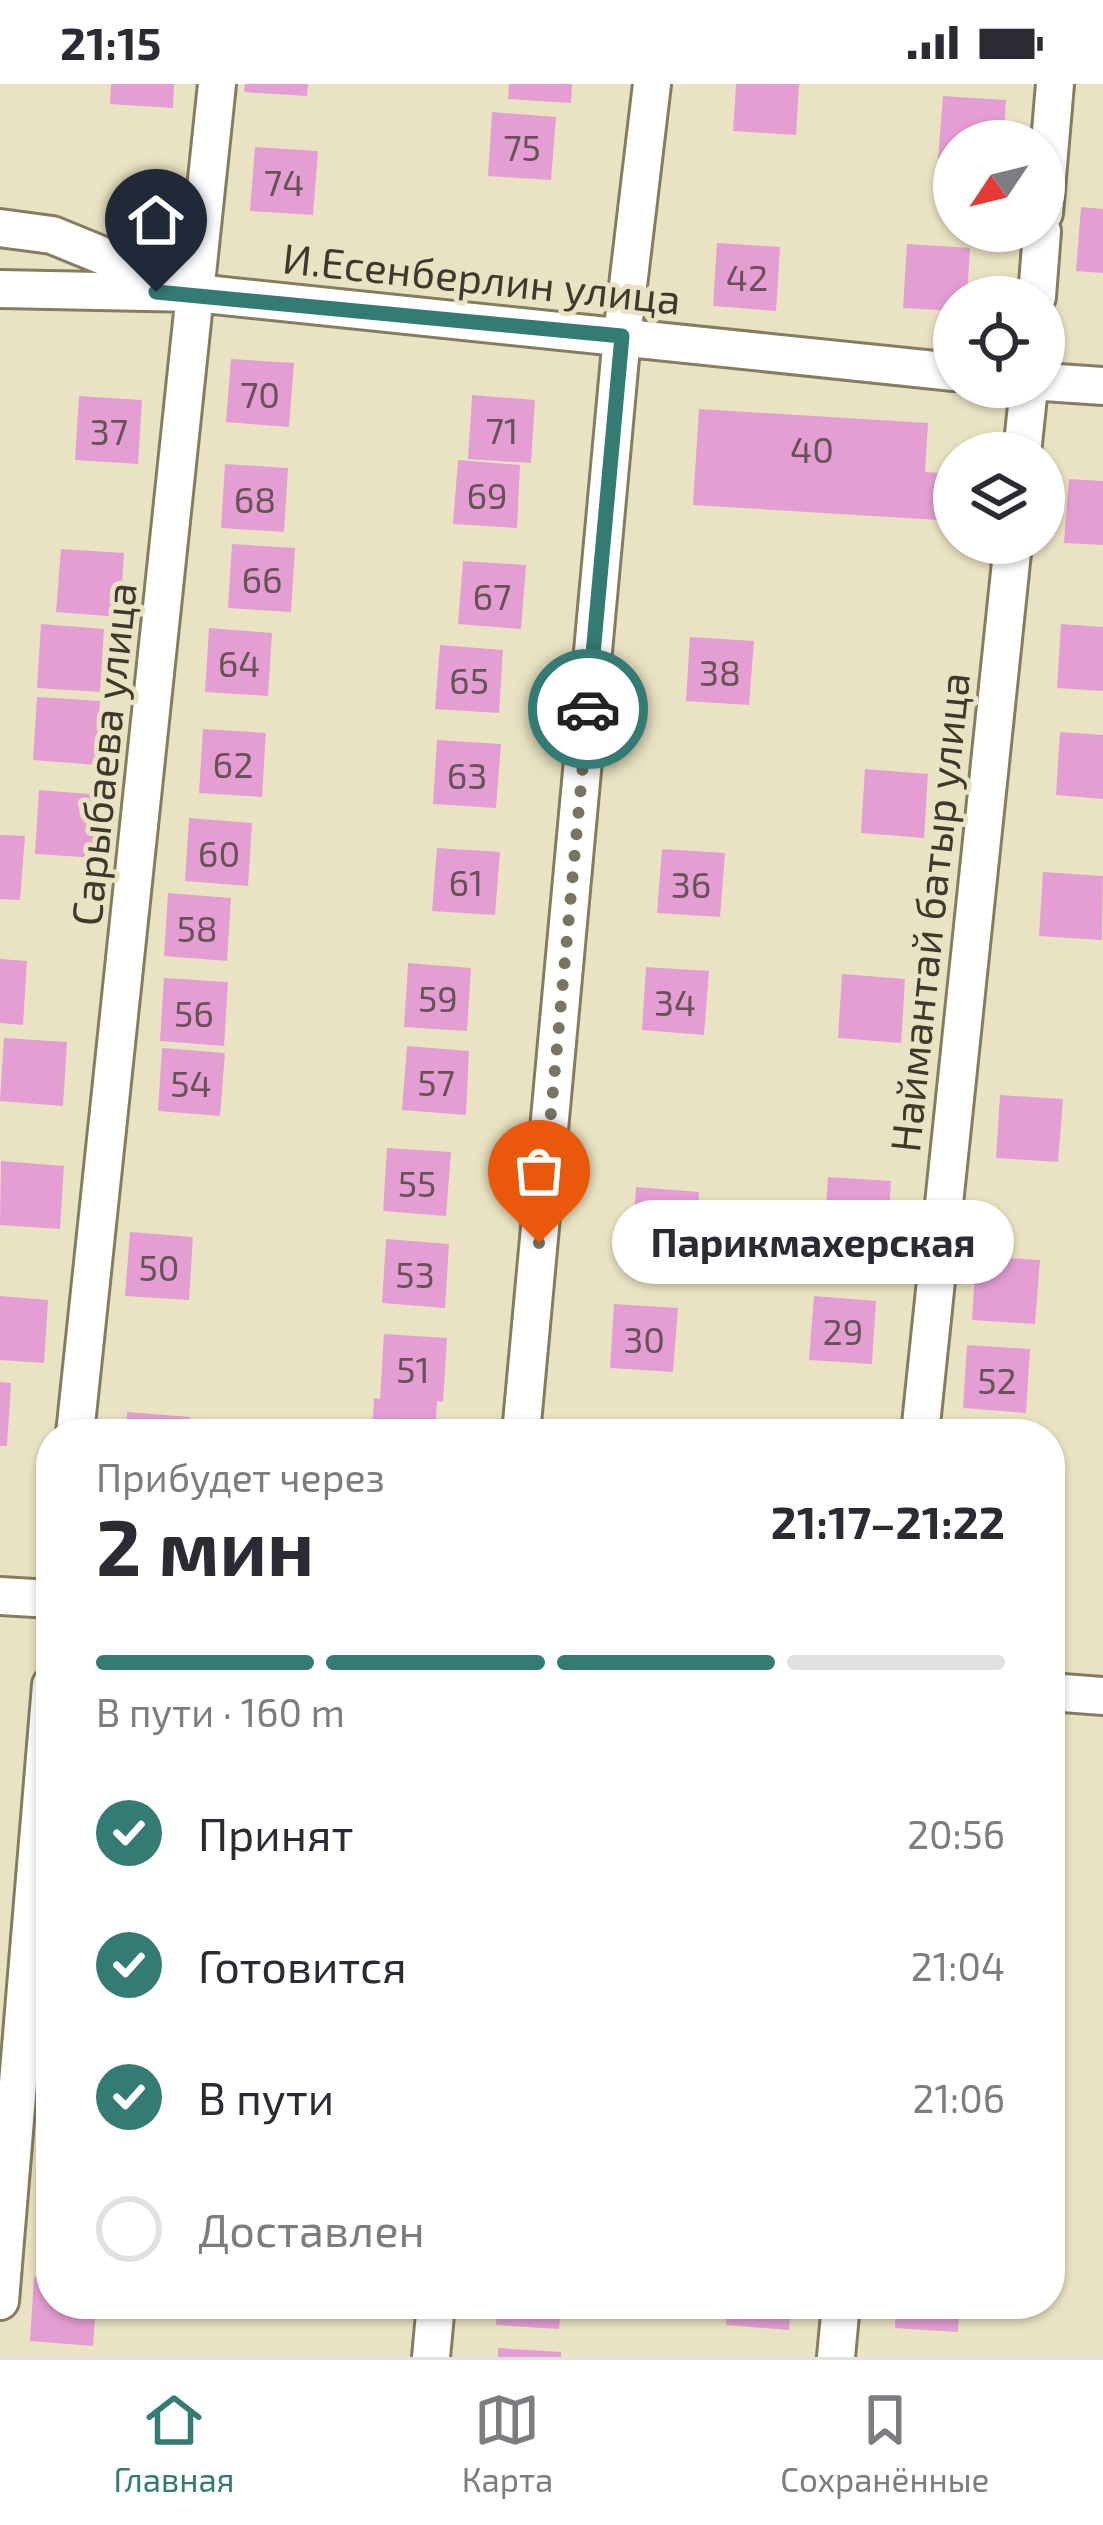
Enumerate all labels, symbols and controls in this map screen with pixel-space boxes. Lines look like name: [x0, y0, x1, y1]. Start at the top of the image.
text: 21:15: [60, 15, 161, 69]
north arrow: [933, 120, 1065, 252]
map controls: [933, 120, 1065, 564]
house number: 75: [503, 125, 541, 168]
house number: 74: [264, 160, 304, 203]
pin: [105, 169, 207, 292]
icon: home: [123, 187, 189, 253]
street label: И.Есенберлин улица: [280, 231, 683, 324]
house number: 42: [726, 255, 768, 298]
button: locate: [933, 276, 1065, 408]
house number: 70: [240, 372, 280, 415]
house number: 71: [486, 408, 518, 451]
house number: 37: [90, 409, 128, 452]
house number: 40: [790, 427, 834, 470]
button: layers: [933, 432, 1065, 564]
house number: 69: [466, 473, 508, 516]
house number: 68: [234, 477, 276, 520]
house number: 66: [241, 557, 283, 600]
house number: 67: [472, 574, 512, 617]
street label: Сарыбаева улица: [59, 580, 146, 928]
house number: 64: [218, 641, 260, 684]
courier: [528, 649, 648, 769]
house number: 38: [699, 650, 741, 693]
house number: 65: [449, 658, 489, 701]
street label: Наймантай батыр улица: [878, 670, 979, 1154]
icon: car: [555, 676, 621, 742]
house number: 62: [213, 742, 253, 785]
house number: 63: [447, 753, 487, 796]
house number: 60: [198, 831, 240, 874]
house number: 61: [449, 860, 483, 903]
house number: 36: [671, 862, 711, 905]
house number: 58: [176, 906, 218, 949]
house number: 59: [418, 976, 458, 1019]
house number: 34: [654, 980, 696, 1023]
house number: 56: [174, 991, 214, 1034]
house number: 57: [417, 1060, 455, 1103]
house number: 54: [170, 1061, 212, 1104]
pin: [488, 1120, 590, 1243]
icon: bag: [506, 1138, 572, 1204]
house number: 55: [398, 1161, 436, 1204]
callout: Парикмахерская: [611, 1201, 1013, 1285]
text: Парикмахерская: [650, 1218, 976, 1265]
house number: 50: [138, 1245, 180, 1288]
house number: 53: [395, 1252, 435, 1295]
house number: 29: [823, 1309, 863, 1352]
house number: 30: [623, 1317, 665, 1360]
house number: 51: [396, 1347, 430, 1390]
house number: 52: [977, 1358, 1017, 1401]
text: Прибудет через: [96, 1453, 385, 1500]
text: 21:17–21:22: [771, 1494, 1005, 1548]
text: 2 мин: [96, 1498, 314, 1592]
text: В пути · 160 m: [96, 1688, 345, 1735]
icon: check: [96, 1800, 162, 1866]
text: Принят: [198, 1806, 353, 1860]
text: 20:56: [907, 1810, 1005, 1857]
icon: check: [96, 1932, 162, 1998]
text: Готовится: [198, 1938, 407, 1992]
text: 21:04: [911, 1942, 1005, 1989]
icon: check: [96, 2064, 162, 2130]
text: В пути: [198, 2070, 334, 2124]
text: 21:06: [913, 2074, 1005, 2121]
text: Доставлен: [198, 2202, 425, 2256]
tab: Главная: [114, 2387, 235, 2499]
tab: Карта: [462, 2387, 553, 2499]
tab: Сохранённые: [780, 2387, 989, 2499]

